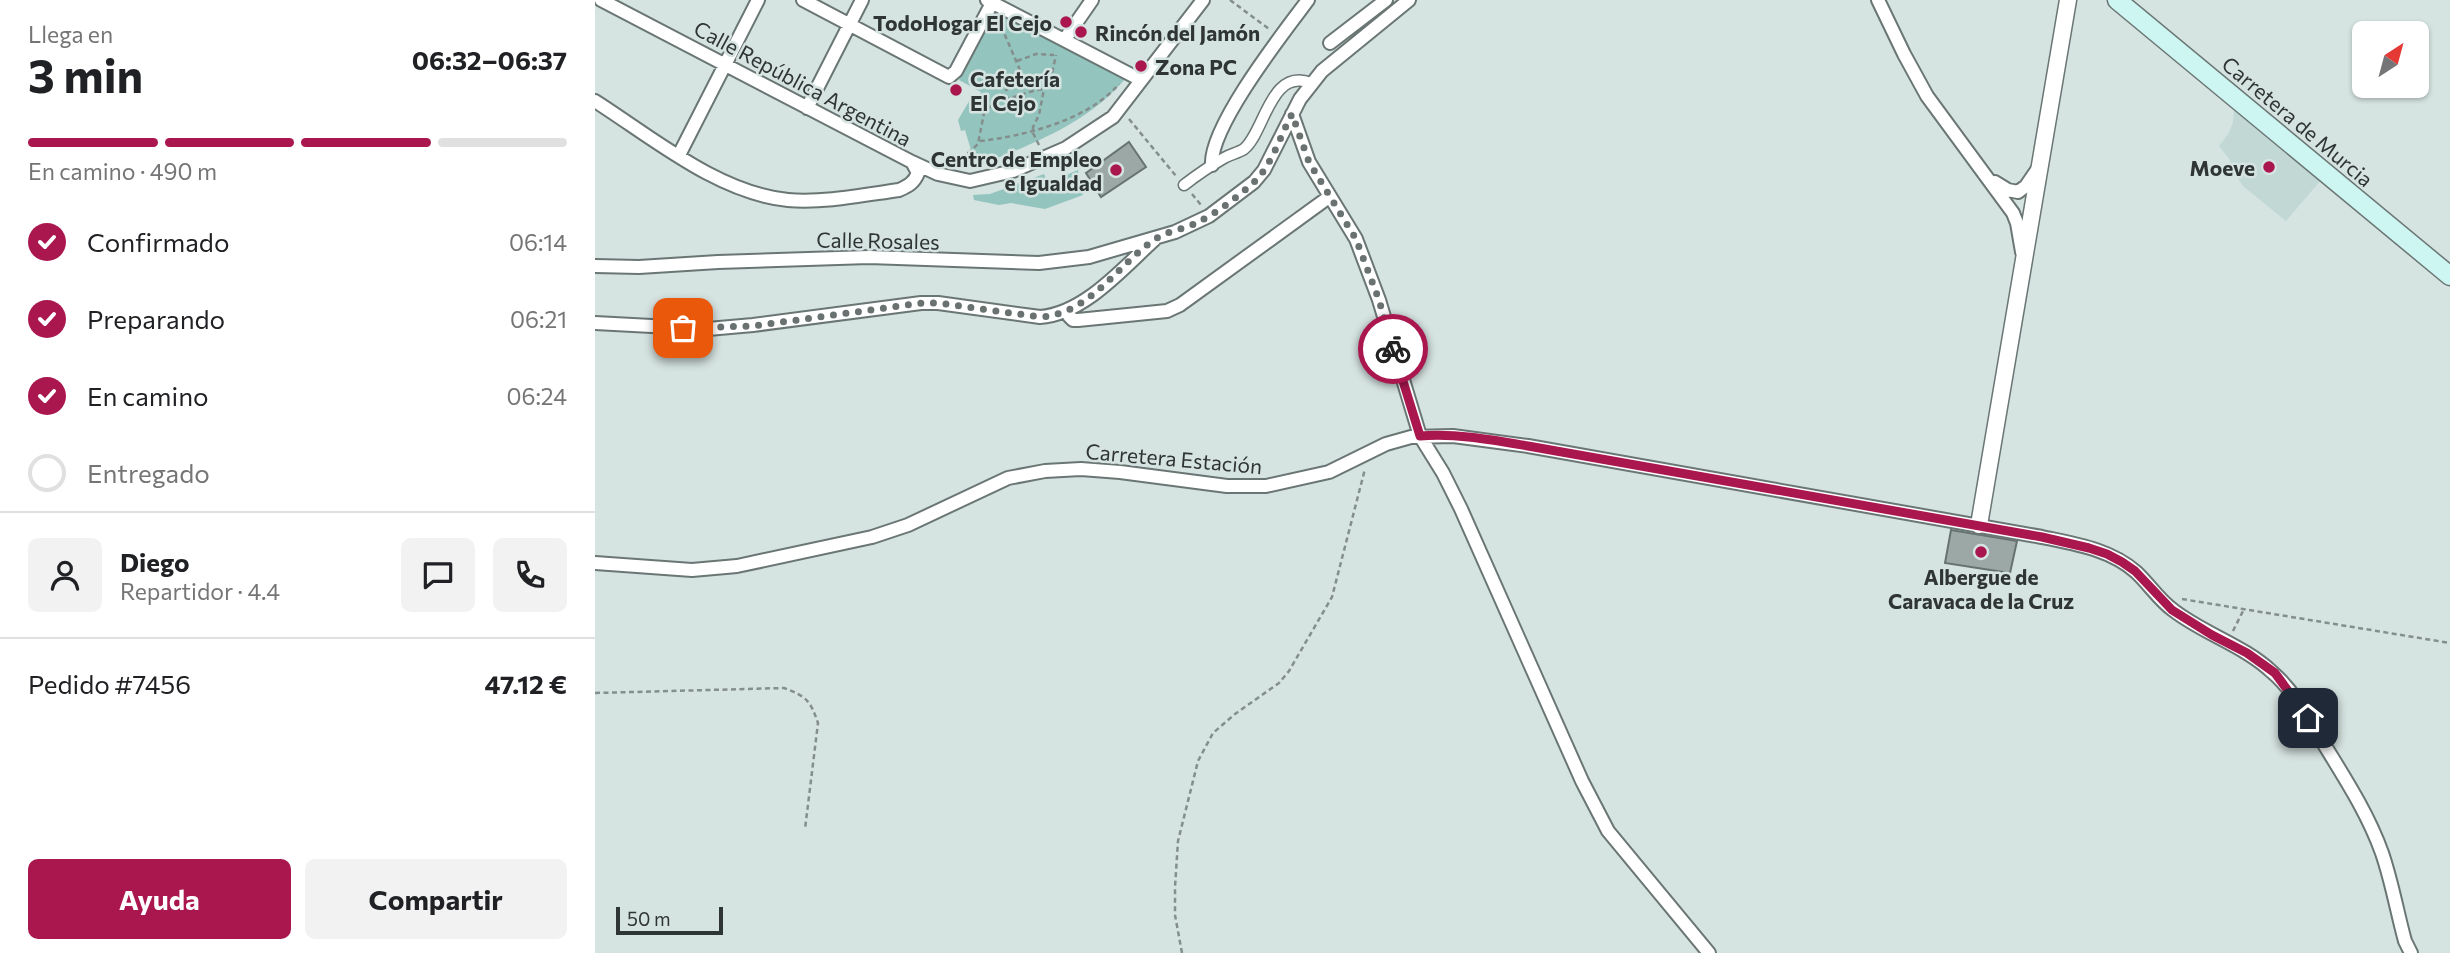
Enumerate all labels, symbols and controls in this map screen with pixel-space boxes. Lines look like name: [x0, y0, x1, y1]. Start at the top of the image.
place label: TodoHogar El Cejo: [873, 10, 1052, 35]
marker: TodoHogar El Cejo: [1058, 14, 1074, 30]
street label: Calle República Argentina: [690, 15, 916, 151]
text: Llega en: [28, 20, 113, 48]
place label: Rincón del Jamón: [1095, 20, 1260, 45]
north arrow: [2352, 21, 2429, 98]
map controls: [2352, 21, 2429, 98]
marker: Rincón del Jamón: [1073, 24, 1089, 40]
text: 06:32–06:37: [412, 44, 567, 75]
text: 3 min: [28, 46, 143, 102]
street label: Carretera de Murcia: [2217, 51, 2379, 191]
place label: Zona PC: [1155, 54, 1237, 79]
marker: Zona PC: [1133, 58, 1149, 74]
place label: Cafetería El Cejo: [970, 66, 1060, 115]
marker: Cafetería El Cejo: [948, 82, 964, 98]
place label: Centro de Empleo e Igualdad: [931, 146, 1102, 195]
place label: Moeve: [2190, 155, 2255, 180]
text: En camino · 490 m: [28, 157, 217, 185]
marker: Moeve: [2261, 159, 2277, 175]
marker: Centro de Empleo e Igualdad: [1108, 162, 1124, 178]
icon: check: [28, 223, 66, 261]
text: Confirmado: [87, 226, 229, 257]
street label: Calle Rosales: [816, 226, 940, 254]
text: 06:14: [509, 228, 567, 256]
pin: [653, 298, 713, 358]
icon: check: [28, 300, 66, 338]
text: Preparando: [87, 303, 225, 334]
text: 06:21: [510, 305, 567, 333]
icon: bag: [664, 309, 702, 347]
courier: [1358, 314, 1428, 384]
icon: bike: [1374, 330, 1412, 368]
icon: check: [28, 377, 66, 415]
text: En camino: [87, 380, 209, 411]
text: 06:24: [506, 382, 567, 410]
street label: Carretera Estación: [1085, 438, 1263, 478]
text: Entregado: [87, 457, 210, 488]
button: person: [28, 538, 102, 612]
button: chat: [401, 538, 475, 612]
button: phone: [493, 538, 567, 612]
marker: Albergue de Caravaca de la Cruz: [1973, 544, 1989, 560]
text: Diego: [120, 546, 190, 577]
place label: Albergue de Caravaca de la Cruz: [1888, 564, 2074, 613]
text: Repartidor · 4.4: [120, 577, 280, 605]
text: Pedido #7456: [28, 668, 191, 699]
text: 47.12 €: [485, 668, 567, 699]
pin: [2278, 688, 2338, 748]
icon: home: [2289, 699, 2327, 737]
button: Ayuda: [28, 859, 291, 939]
button: Compartir: [305, 859, 567, 939]
scale bar: [616, 904, 723, 936]
text: 50 m: [627, 907, 671, 930]

